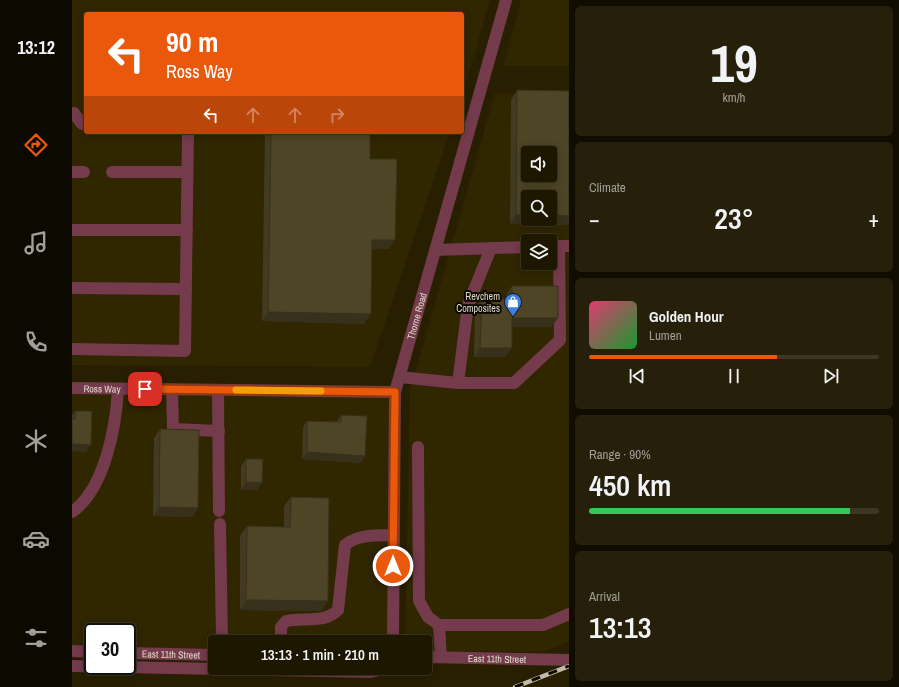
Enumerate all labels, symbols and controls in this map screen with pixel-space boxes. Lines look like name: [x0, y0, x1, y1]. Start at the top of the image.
text: 90 m: [166, 23, 218, 61]
icon: left: [100, 28, 152, 80]
text: 19: [710, 28, 758, 98]
text: 13:12: [17, 35, 55, 60]
text: Ross Way: [166, 59, 233, 84]
text: km/h: [722, 89, 746, 106]
icon: left: [200, 104, 222, 126]
icon: ahead: [242, 104, 264, 126]
icon: ahead: [284, 104, 306, 126]
icon: right: [326, 104, 348, 126]
icon: directions: [22, 131, 50, 159]
map controls: [521, 146, 557, 270]
button: sound: [521, 146, 557, 182]
text: Climate: [589, 179, 626, 196]
button: search: [521, 190, 557, 226]
text: 23°: [714, 198, 754, 238]
text: −: [589, 204, 600, 234]
text: +: [868, 204, 879, 234]
icon: music: [22, 229, 50, 257]
button: layers: [521, 234, 557, 270]
place label: Revchem Composites: [456, 290, 500, 315]
street label: Thorne Road: [404, 291, 429, 341]
shop icon: Revchem Composites: [503, 292, 523, 317]
text: Golden Hour: [649, 306, 724, 327]
text: Lumen: [649, 327, 682, 344]
icon: phone: [22, 328, 50, 356]
icon: previous: [626, 365, 648, 387]
icon: pause: [723, 365, 745, 387]
icon: next: [820, 365, 842, 387]
pin: [128, 372, 162, 406]
icon: arrive: [134, 378, 156, 400]
street label: Ross Way: [83, 382, 122, 395]
icon: climate: [22, 427, 50, 455]
text: Range · 90%: [589, 446, 651, 463]
text: 450 km: [589, 465, 671, 505]
icon: car: [22, 525, 50, 553]
position arrow: [372, 545, 414, 587]
text: Arrival: [589, 588, 620, 605]
text: 13:13: [589, 607, 651, 647]
speed limit sign: 30: [84, 623, 136, 675]
icon: filters: [22, 624, 50, 652]
text: 13:13 · 1 min · 210 m: [261, 644, 379, 665]
street label: East 11th Street: [142, 647, 201, 661]
street label: East 11th Street: [468, 651, 527, 666]

